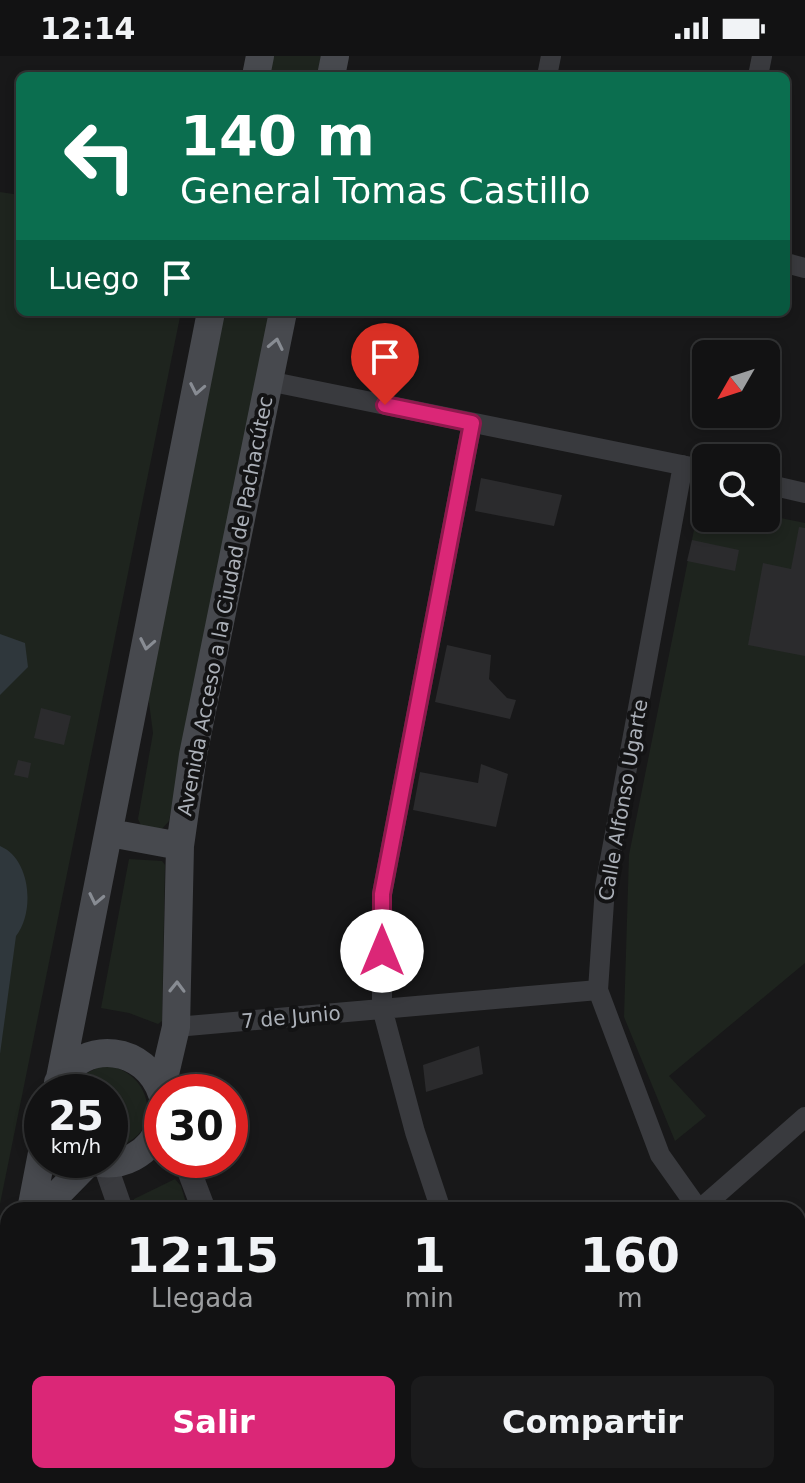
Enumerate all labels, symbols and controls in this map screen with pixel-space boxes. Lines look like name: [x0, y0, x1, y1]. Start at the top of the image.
text: 12:14: [40, 11, 136, 46]
text: 140 m: [180, 103, 375, 168]
icon: left: [48, 104, 152, 208]
text: General Tomas Castillo: [180, 170, 591, 211]
icon: arrive: [155, 256, 199, 300]
text: Luego: [48, 261, 139, 296]
pin: [351, 323, 419, 405]
icon: arrive: [363, 335, 407, 379]
one-way arrow: [267, 337, 284, 351]
north arrow: [692, 340, 780, 428]
map controls: [692, 340, 780, 532]
one-way arrow: [189, 381, 206, 395]
street label: Avenida Acceso a la Ciudad de Pachacútec: [172, 394, 278, 818]
button: search: [692, 444, 780, 532]
one-way arrow: [139, 637, 156, 650]
street label: Calle Alfonso Ugarte: [593, 697, 653, 903]
one-way arrow: [89, 892, 106, 906]
position arrow: [340, 909, 424, 993]
one-way arrow: [169, 980, 186, 993]
street label: 7 de Junio: [240, 1001, 342, 1033]
speed limit sign: 30: [144, 1074, 248, 1178]
text: 25: [48, 1093, 104, 1139]
text: km/h: [51, 1134, 101, 1158]
text: 12:15: [126, 1227, 279, 1283]
text: 1: [413, 1227, 446, 1283]
text: 160: [580, 1227, 680, 1283]
text: Llegada: [151, 1283, 254, 1313]
text: min: [405, 1283, 454, 1313]
text: m: [617, 1283, 643, 1313]
button: Salir: [32, 1376, 395, 1468]
button: Compartir: [411, 1376, 774, 1468]

